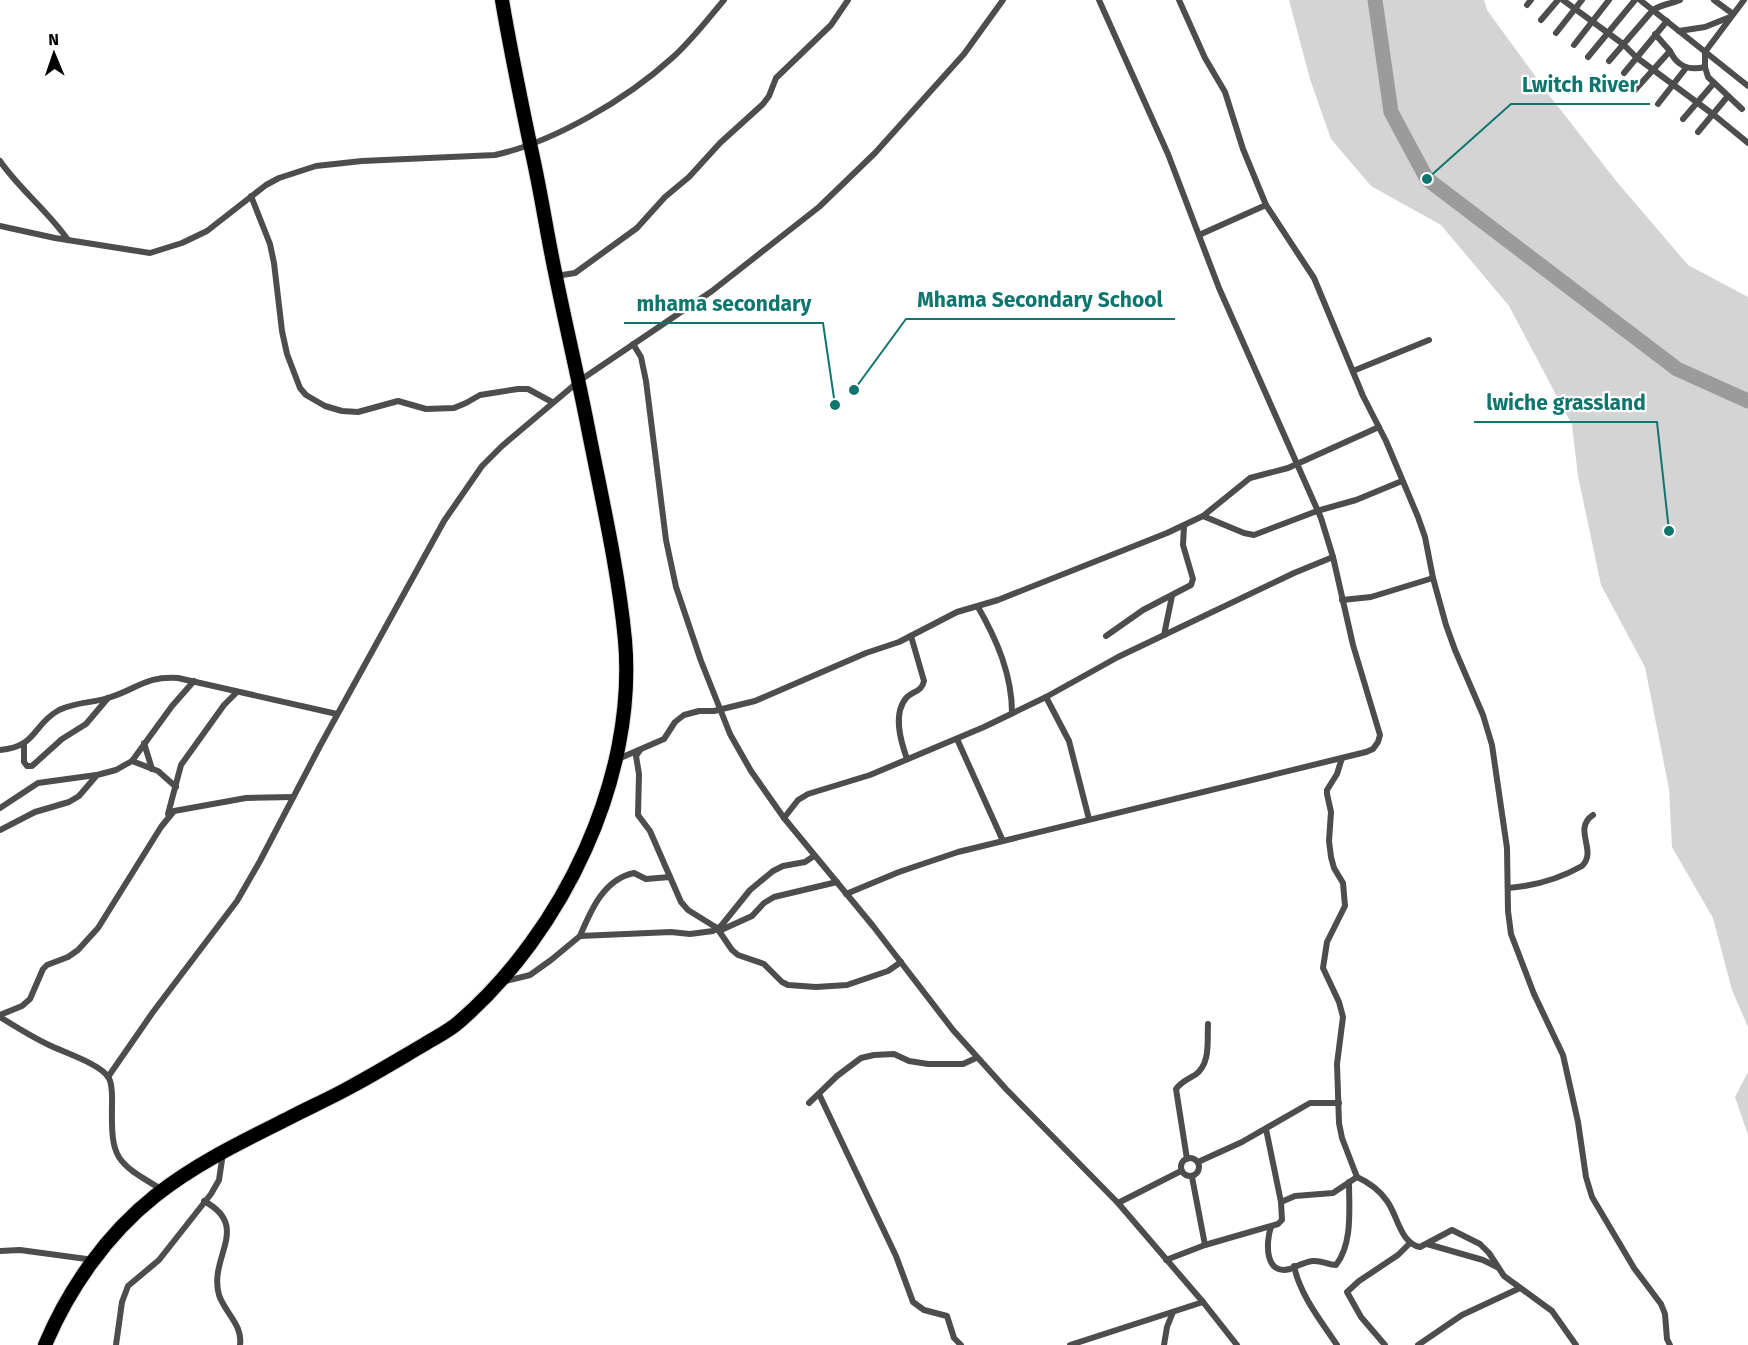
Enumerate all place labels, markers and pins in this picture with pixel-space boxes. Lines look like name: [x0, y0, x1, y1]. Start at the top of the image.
callout: Lwitch River: [1511, 65, 1650, 104]
callout: Mhama Secondary School: [906, 280, 1175, 319]
callout: mhama secondary: [624, 284, 823, 323]
callout: lwiche grassland: [1474, 383, 1657, 422]

